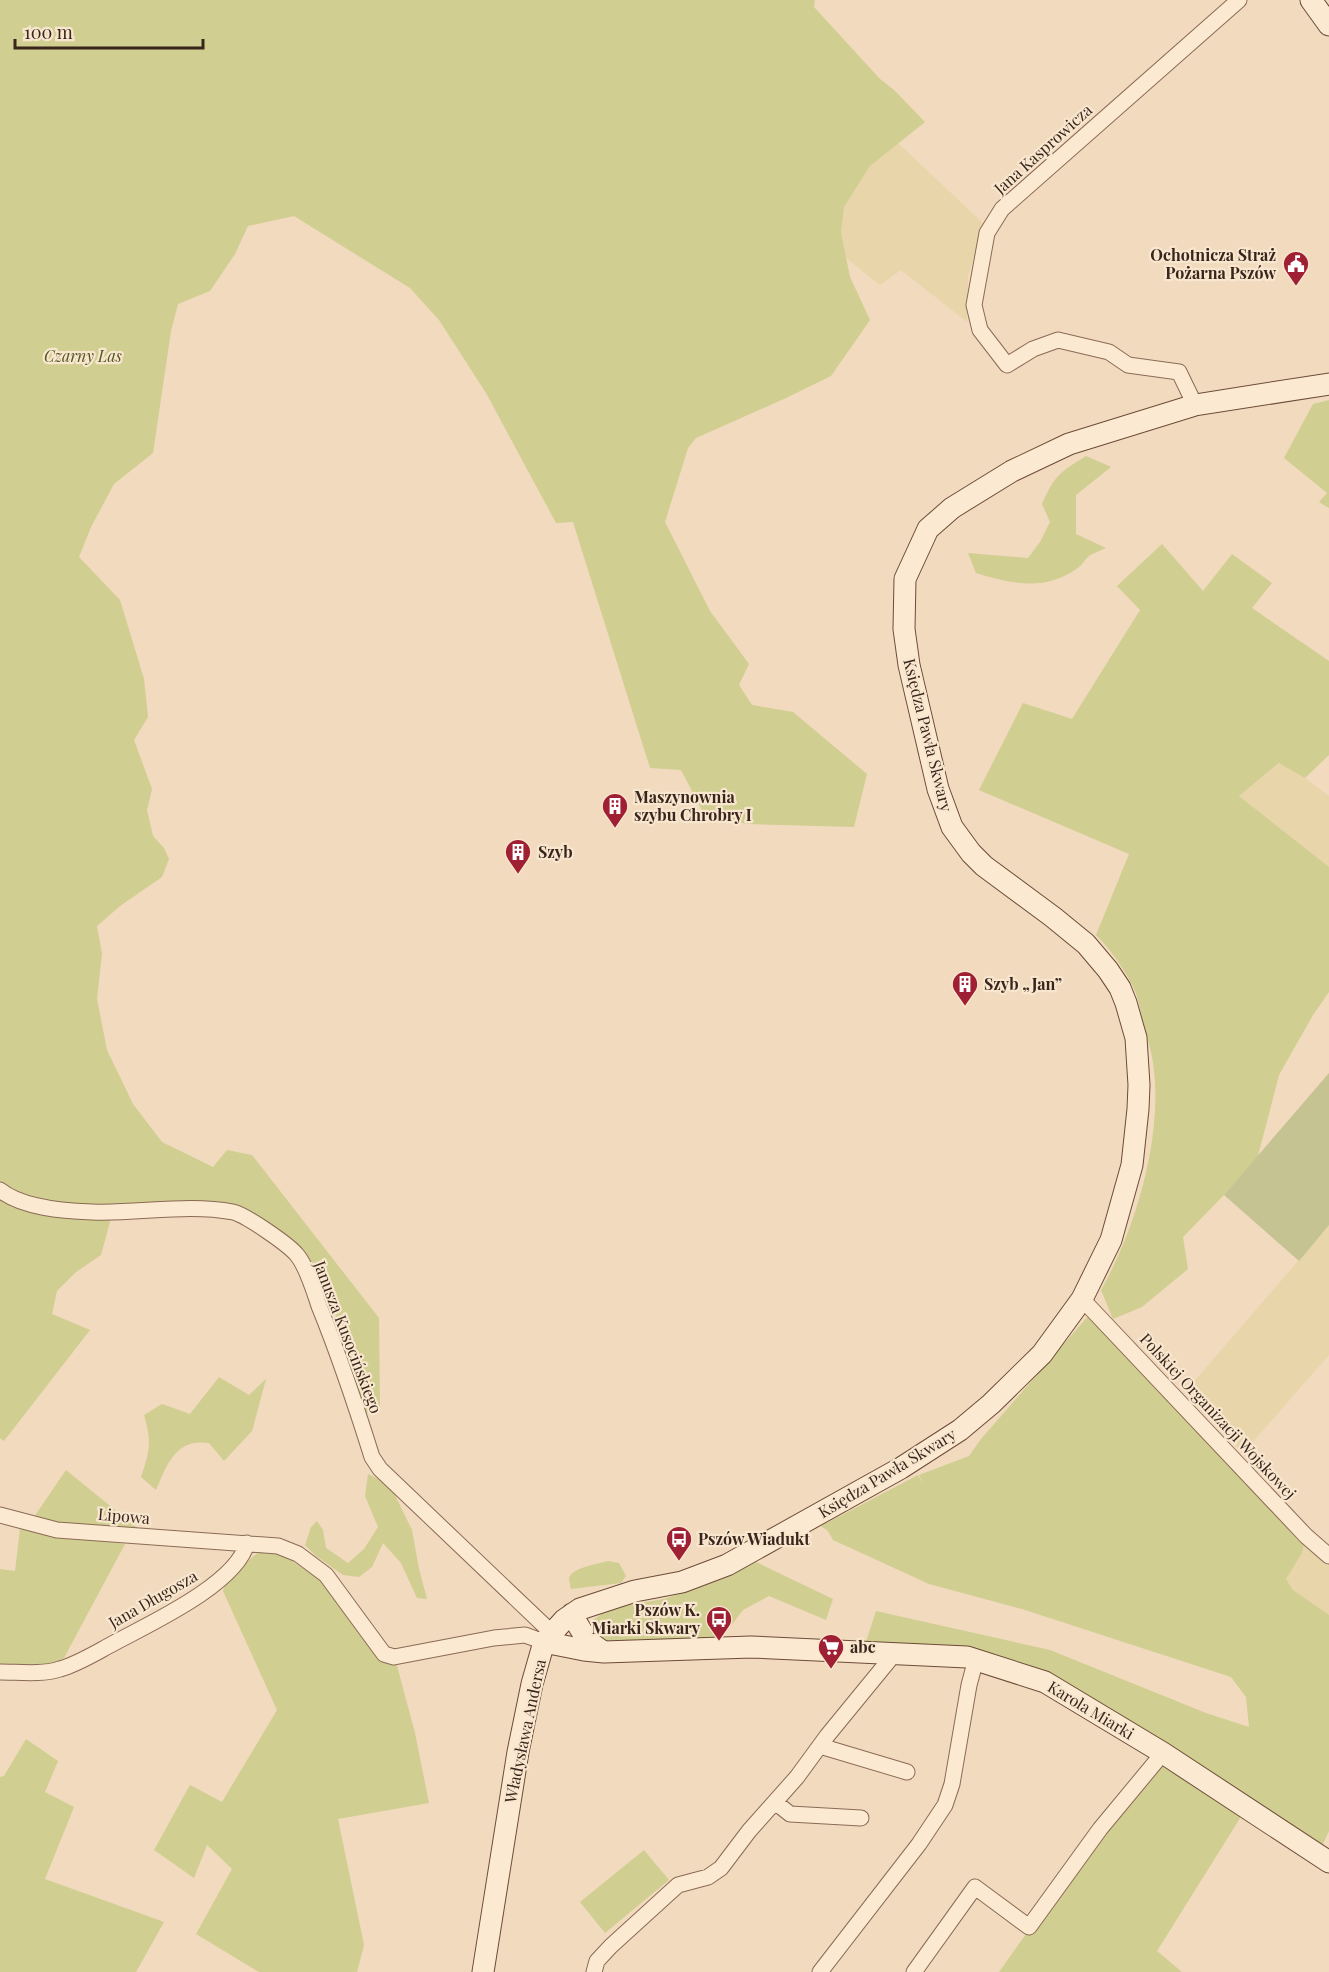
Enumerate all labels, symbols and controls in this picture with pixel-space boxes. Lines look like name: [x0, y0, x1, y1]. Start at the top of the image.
scale bar: [15, 12, 202, 50]
text: 100 m: [24, 20, 73, 44]
street label: Jana Kasprowicza: [988, 99, 1096, 199]
place label: Ochotnicza Straż Pożarna Pszów: [1150, 244, 1276, 283]
public building icon: Ochotnicza Straż Pożarna Pszów: [1281, 249, 1311, 287]
park label: Czarny Las: [44, 345, 122, 366]
street label: Księdza Pawła Skwary: [899, 656, 958, 814]
place label: Maszynownia szybu Chrobry I: [634, 786, 752, 825]
building icon: Maszynownia szybu Chrobry I: [600, 791, 630, 829]
building icon: Szyb: [503, 837, 533, 875]
place label: Szyb: [538, 841, 573, 862]
building icon: Szyb „Jan”: [950, 969, 980, 1007]
place label: Szyb „Jan”: [984, 973, 1062, 994]
street label: Janusza Kusocińskiego: [309, 1257, 387, 1416]
street label: Polskiej Organizacji Wojskowej: [1136, 1328, 1301, 1503]
street label: Księdza Pawła Skwary: [814, 1423, 960, 1522]
street label: Lipowa: [97, 1503, 151, 1528]
bus stop icon: Pszów Wiadukt: [664, 1524, 694, 1562]
place label: Pszów Wiadukt: [698, 1528, 810, 1549]
street label: Jana Długosza: [104, 1565, 201, 1633]
place label: Pszów K. Miarki Skwary: [592, 1599, 701, 1638]
bus stop icon: Pszów K. Miarki Skwary: [704, 1604, 734, 1642]
supermarket icon: abc: [816, 1632, 846, 1670]
place label: abc: [850, 1636, 876, 1657]
street label: Władysława Andersa: [499, 1657, 550, 1806]
street label: Karola Miarki: [1044, 1676, 1139, 1744]

